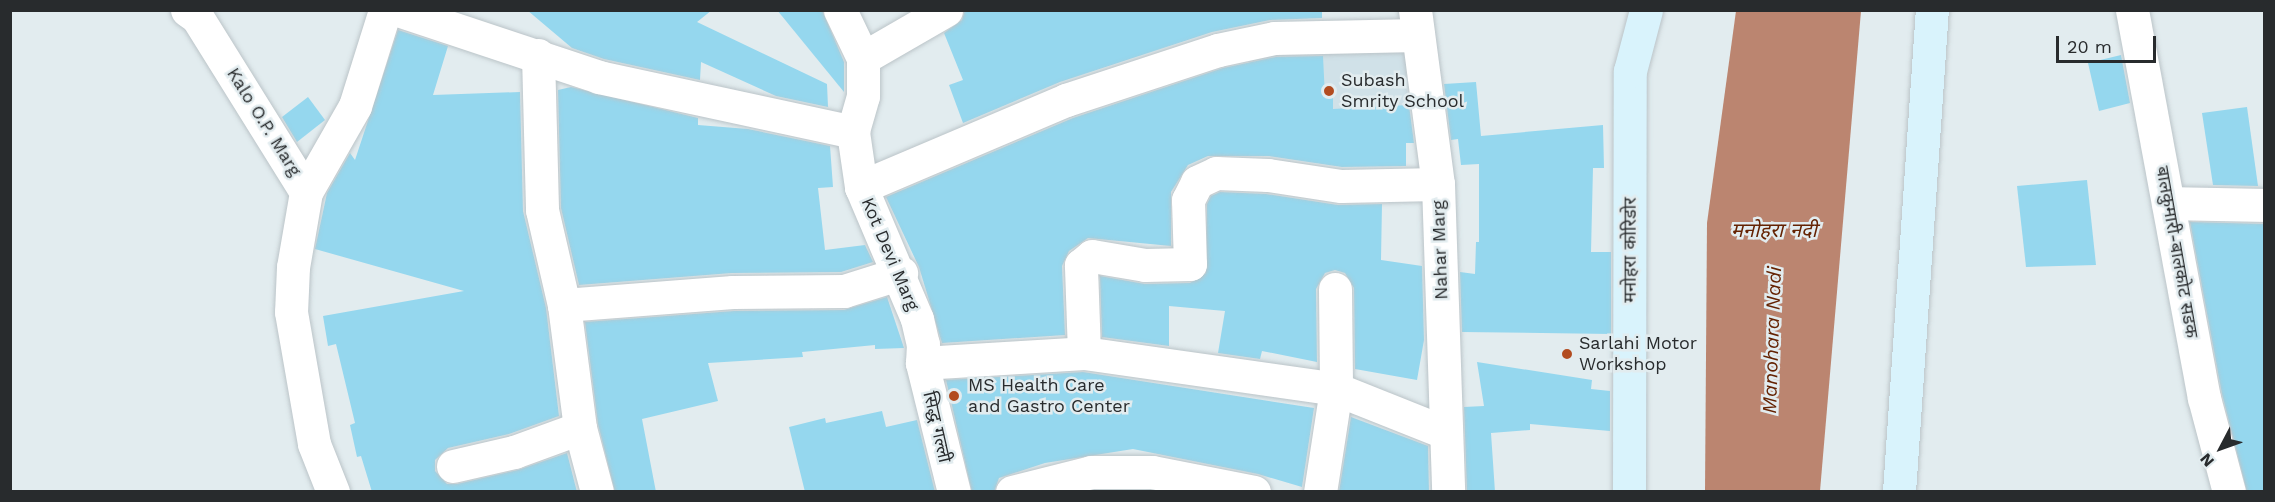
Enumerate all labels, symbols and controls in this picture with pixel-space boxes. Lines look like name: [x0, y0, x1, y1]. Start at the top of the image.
scale bar: [2059, 24, 2160, 62]
text: 20 m: [2067, 36, 2112, 57]
street label: Kalo O.P. Marg: [222, 64, 306, 180]
place label: Subash Smrity School: [1341, 70, 1465, 112]
marker: Subash Smrity School: [1322, 84, 1336, 98]
street label: बालकुमारी-बालकोट सडक: [2151, 164, 2203, 340]
street label: Kot Devi Marg: [856, 194, 924, 314]
street label: मनोहरा कोरिडोर: [1619, 197, 1641, 303]
street label: Nahar Marg: [1427, 200, 1453, 300]
water label: मनोहरा नदी: [1731, 218, 1817, 242]
water label: Manohara Nadi: [1757, 266, 1787, 414]
place label: Sarlahi Motor Workshop: [1579, 333, 1697, 376]
marker: Sarlahi Motor Workshop: [1560, 347, 1574, 361]
place label: MS Health Care and Gastro Center: [968, 375, 1130, 418]
marker: MS Health Care and Gastro Center: [945, 387, 963, 405]
street label: सिद्ध गल्ली: [918, 389, 956, 465]
north arrow: [2191, 418, 2251, 478]
text: N: [2196, 449, 2218, 471]

